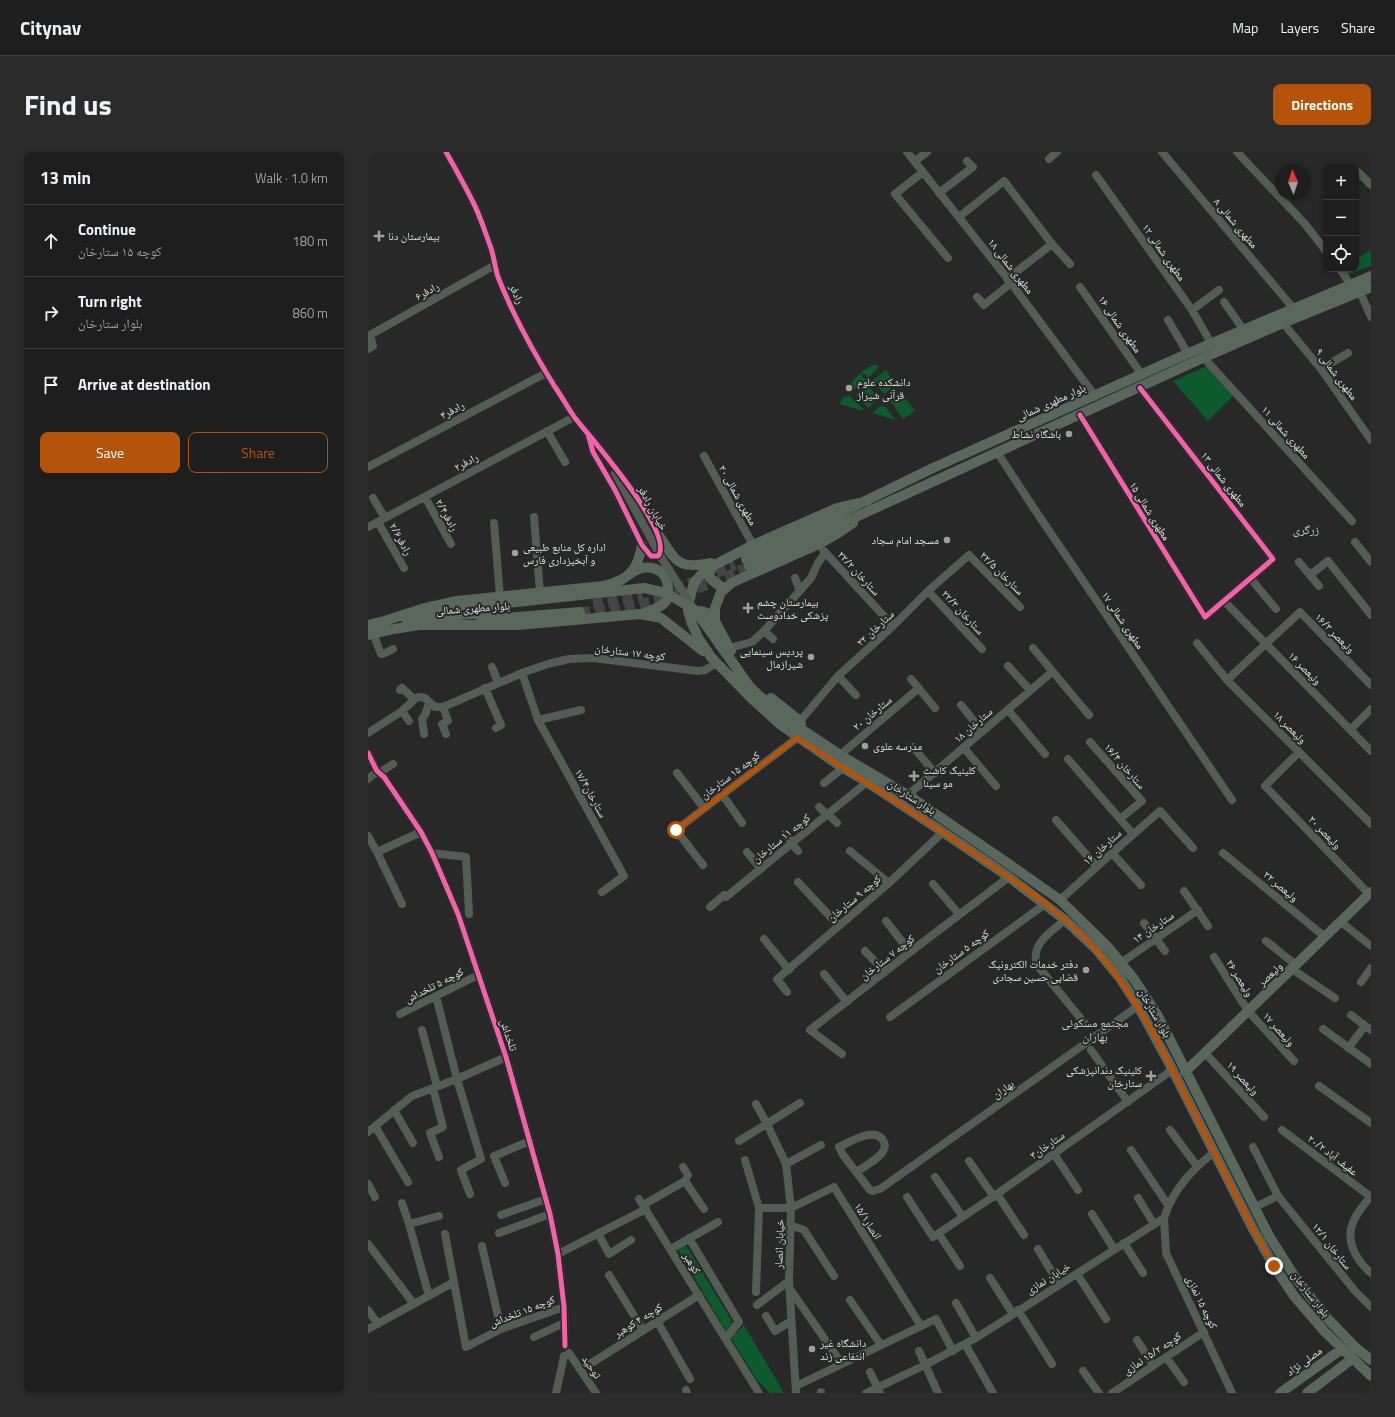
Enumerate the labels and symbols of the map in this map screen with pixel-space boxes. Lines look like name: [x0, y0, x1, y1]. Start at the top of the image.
north arrow: [1275, 164, 1311, 200]
street label: ۸ مطهری شمالی: [1210, 194, 1262, 252]
street label: ۱۲ مطهری شمالی: [1138, 220, 1190, 284]
place label: بیمارستان دنا: [388, 228, 440, 244]
marker: بیمارستان دنا: [373, 230, 385, 242]
street label: ۱۸ مطهری شمالی: [984, 235, 1038, 297]
street label: رادفر۶: [412, 278, 442, 304]
street label: رادفر: [505, 280, 528, 307]
street label: ۱۶ مطهری شمالی: [1094, 292, 1146, 356]
street label: ۹ مطهری شمالی: [1312, 345, 1362, 403]
place label: دانشکده علوم قرآنی شیراز: [856, 374, 911, 403]
street label: بلوار مطهرى شمالى: [1014, 380, 1088, 424]
marker: دانشکده علوم قرآنی شیراز: [844, 383, 854, 393]
street label: رادفر۴: [437, 397, 467, 423]
street label: ۱۱ مطهری شمالی: [1258, 402, 1314, 462]
place label: باشگاه نشاط: [1012, 426, 1061, 442]
marker: باشگاه نشاط: [1064, 429, 1074, 439]
street label: ۱۳ مطهری شمالی: [1197, 448, 1251, 510]
street label: رادفر۲: [451, 449, 481, 475]
street label: ۲۰ مطهری شمالی: [715, 462, 761, 528]
street label: ۱۵ مطهری شمالی: [1126, 479, 1174, 543]
street label: خیابان رادفر: [634, 482, 672, 533]
street label: رادفر۲/۴: [432, 496, 462, 534]
street label: رادفر۲/۶: [386, 520, 416, 558]
district label: زرگری: [1293, 520, 1320, 539]
place label: مسجد امام سجاد: [872, 532, 939, 548]
marker: مسجد امام سجاد: [942, 535, 952, 545]
place label: اداره کل منابع طبیعى و آبخیزدارى فارس: [523, 539, 606, 568]
street label: ۲۲/۲ ستارخان: [834, 547, 884, 599]
street label: ۲۲/۵ ستارخان: [976, 547, 1028, 599]
marker: اداره کل منابع طبیعى و آبخیزدارى فارس: [510, 548, 520, 558]
street label: ۲۲/۳ ستارخان: [938, 586, 988, 638]
street label: ۱۷ مطهری شمالی: [1098, 588, 1148, 652]
place label: بیمارستان چشم پزشکی خدادوست: [757, 594, 828, 623]
street label: بلوار مطهرى شمالى: [435, 597, 511, 619]
marker: بیمارستان چشم پزشکی خدادوست: [742, 602, 754, 614]
street label: ۲۲ ستارخان: [852, 606, 898, 650]
street label: ۱۶/۳ ولیعصر: [1311, 609, 1359, 657]
street label: کوچه ۱۷ ستارخان: [594, 640, 667, 664]
place label: پردیس سینمایی شیرازمال: [740, 643, 803, 672]
street label: ۱۶ ولیعصر: [1285, 648, 1325, 688]
marker: پردیس سینمایی شیرازمال: [806, 652, 816, 662]
street label: ۲۰ ستارخان: [849, 692, 895, 734]
street label: ۱۸ ستارخان: [950, 704, 996, 746]
street label: ۱۸ ولیعصر: [1270, 707, 1310, 747]
place label: مدرسه علوی: [873, 738, 922, 754]
street label: ۱۶/۴ ستارخان: [1101, 740, 1149, 792]
marker: مدرسه علوی: [860, 741, 870, 751]
street label: کوچه ۱۵ ستارخان: [697, 747, 763, 803]
place label: کلینیک کاشت مو سینا: [923, 762, 976, 791]
street label: ستارخان۱۷/۴: [571, 766, 611, 820]
marker: کلینیک کاشت مو سینا: [908, 770, 920, 782]
street label: بلوار ستارخان: [885, 775, 939, 819]
street label: کوچه ۱۱ ستارخان: [748, 809, 814, 867]
street label: ۲۰ ولیعصر: [1305, 812, 1345, 852]
route start: [667, 821, 685, 839]
street label: ۱۶ ستارخان: [1079, 825, 1125, 869]
street label: ۲۲ ولیعصر: [1260, 867, 1302, 905]
street label: کوچه ۹ ستارخان: [824, 870, 885, 925]
street label: ۱۴ ستارخان: [1129, 907, 1177, 947]
street label: کوچه ۵ ستارخان: [930, 925, 993, 977]
street label: کوچه ۷ ستارخان: [856, 930, 918, 984]
place label: دفتر خدمات الکترونیک قضایی حسین سجادی: [988, 956, 1078, 985]
street label: ۲۶ ولیعصر: [1222, 956, 1258, 1000]
street label: ولیعصر: [1253, 958, 1286, 991]
street label: کوچه ۵ تلخداش: [402, 963, 467, 1007]
marker: دفتر خدمات الکترونیک قضایی حسین سجادی: [1081, 965, 1091, 975]
street label: بلوار ستارخان: [1134, 985, 1176, 1041]
street label: ۱۷ ولیعصر: [1259, 1008, 1299, 1050]
district label: مجتمع مسکونی بهاران: [1061, 1013, 1129, 1046]
street label: تلخداش: [496, 1017, 522, 1054]
street label: ۱۹ ولیعصر: [1223, 1057, 1263, 1099]
place label: کلینیک دندانپزشکی ستارخان: [1066, 1062, 1142, 1091]
marker: کلینیک دندانپزشکی ستارخان: [1145, 1070, 1157, 1082]
street label: بهاران: [989, 1076, 1017, 1102]
street label: ستارخان۳: [1026, 1127, 1068, 1163]
street label: عفیف آباد ۲۰/۲: [1304, 1131, 1362, 1180]
street label: انصار۱۵/۱: [850, 1200, 886, 1242]
street label: خیابان انصار: [770, 1219, 788, 1270]
street label: ۱۲/۱ ستارخان: [1308, 1219, 1356, 1273]
street label: کوهبر: [679, 1248, 705, 1277]
route end: [1265, 1257, 1283, 1275]
street label: خیابان نمازی: [1023, 1258, 1073, 1298]
street label: بلوار ستارخان: [1288, 1268, 1334, 1320]
street label: کوچه ۱۵ نمازی: [1182, 1273, 1222, 1332]
street label: کوچه ۱۵ تلخداش: [487, 1291, 558, 1331]
street label: کوچه ۴ کوهبر: [610, 1299, 666, 1342]
street label: کوچه ۱۵/۲ نمازی: [1120, 1327, 1185, 1378]
place label: دانشگاه غیر انتفاعی زند: [819, 1335, 867, 1364]
street label: مصلی نژاد: [1283, 1343, 1325, 1379]
marker: دانشگاه غیر انتفاعی زند: [807, 1344, 817, 1354]
street label: توحید: [578, 1352, 606, 1383]

